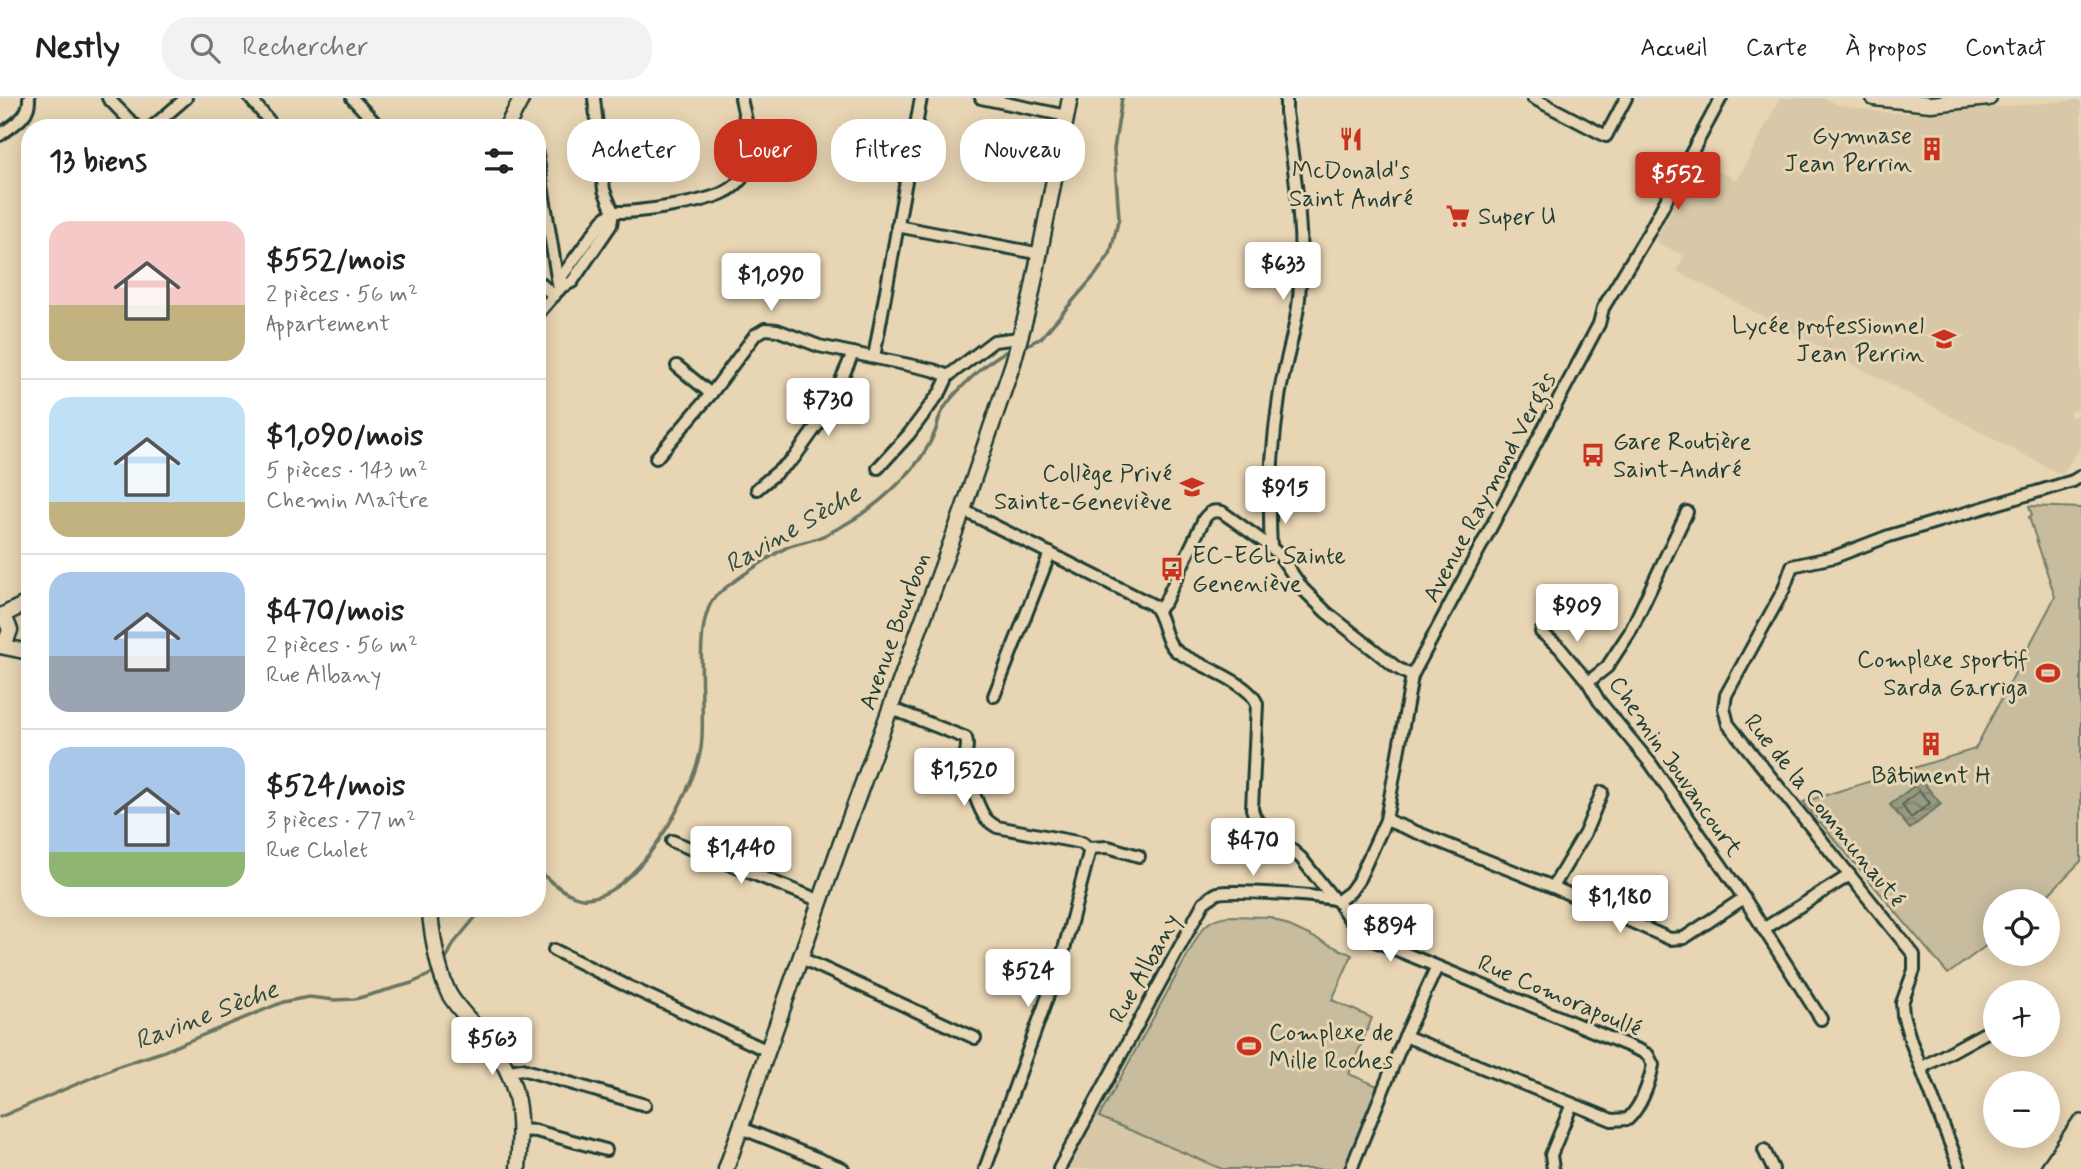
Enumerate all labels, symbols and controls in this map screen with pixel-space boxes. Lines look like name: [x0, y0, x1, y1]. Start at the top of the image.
search box: [162, 17, 652, 80]
text: Nestly: [35, 26, 120, 70]
icon: search: [186, 29, 224, 67]
text: Rechercher: [242, 31, 369, 65]
text: Accueil: [1640, 33, 1708, 64]
text: Carte: [1746, 33, 1807, 64]
text: À propos: [1845, 33, 1927, 64]
text: Contact: [1965, 33, 2046, 64]
chip: Acheter: [567, 119, 700, 182]
chip: Louer: [714, 119, 817, 182]
chip: Filtres: [831, 119, 946, 182]
chip: Nouveau: [960, 119, 1085, 182]
place label: Gymnase Jean Perrin: [1784, 121, 1912, 180]
restaurant icon: McDonald's Saint André: [1337, 125, 1365, 153]
building icon: Gymnase Jean Perrin: [1918, 135, 1946, 163]
text: 13 biens: [49, 142, 147, 181]
icon: filters: [480, 142, 518, 180]
pin: $552: [1637, 152, 1719, 212]
place label: McDonald's Saint André: [1289, 156, 1413, 215]
text: $552: [1651, 160, 1705, 190]
supermarket icon: Super U: [1444, 202, 1472, 230]
place label: Super U: [1478, 202, 1556, 233]
text: $552/mois: [266, 241, 406, 280]
pin: $633: [1242, 242, 1324, 302]
icon: home: [105, 249, 189, 333]
text: $633: [1261, 250, 1305, 280]
pin: $1,090: [714, 254, 828, 313]
text: $1,090: [738, 261, 804, 291]
text: 2 pièces · 56 m²: [266, 280, 418, 310]
text: Appartement: [266, 310, 390, 340]
place label: Lycée professionnel Jean Perrin: [1732, 311, 1924, 370]
school or university icon: Lycée professionnel Jean Perrin: [1930, 325, 1958, 353]
street label: Avenue Raymond Vergès: [1416, 367, 1567, 610]
pin: $730: [787, 378, 869, 438]
text: $730: [802, 386, 854, 416]
text: $1,090/mois: [266, 417, 423, 456]
icon: home: [105, 425, 189, 509]
place label: Gare Routière Saint-André: [1613, 427, 1752, 486]
bus stop icon: Gare Routière Saint-André: [1579, 441, 1607, 469]
text: 5 pièces · 143 m²: [266, 456, 428, 486]
place label: Collège Privé Sainte-Geneviève: [994, 459, 1172, 518]
pin: $915: [1244, 466, 1326, 526]
school or university icon: Collège Privé Sainte-Geneviève: [1178, 473, 1206, 501]
text: $915: [1261, 474, 1309, 504]
water label: Ravine Sèche: [719, 477, 868, 582]
text: Chemin Maître: [266, 486, 429, 516]
place label: EC-EGL Sainte Geneniève: [1192, 541, 1346, 600]
street label: Avenue Bourbon: [852, 548, 938, 715]
bus stop icon: EC-EGL Sainte Geneniève: [1158, 555, 1186, 583]
pin: $909: [1536, 584, 1618, 644]
text: $470/mois: [266, 592, 404, 631]
text: $909: [1552, 592, 1602, 622]
icon: home: [105, 600, 189, 684]
text: 2 pièces · 56 m²: [266, 631, 418, 661]
place label: Complexe sportif Sarda Garriga: [1857, 645, 2028, 704]
sports icon: Complexe sportif Sarda Garriga: [2034, 659, 2062, 687]
text: Rue Albany: [266, 661, 381, 691]
street label: Chemin Jouvancourt: [1601, 670, 1749, 863]
street label: Rue de la Communauté: [1736, 708, 1912, 914]
building icon: Bâtiment H: [1917, 730, 1945, 758]
pin: $1,520: [907, 748, 1021, 808]
text: $1,520: [930, 756, 998, 786]
place label: Bâtiment H: [1871, 761, 1991, 792]
text: $524/mois: [266, 767, 405, 806]
icon: home: [105, 775, 189, 859]
text: 3 pièces · 77 m²: [266, 806, 416, 836]
pin: $470: [1212, 818, 1294, 878]
pin: $1,440: [684, 826, 798, 886]
text: $470: [1227, 826, 1279, 856]
text: $1,440: [706, 834, 776, 864]
text: Rue Cholet: [266, 836, 368, 866]
pin: $1,180: [1563, 876, 1677, 935]
text: $1,180: [1588, 883, 1652, 913]
map controls: [1983, 889, 2060, 1148]
button: locate: [1983, 889, 2060, 966]
pin: $894: [1349, 904, 1431, 964]
street label: Rue Albany: [1103, 909, 1188, 1029]
text: $894: [1363, 912, 1417, 942]
street label: Rue Comorapoullé: [1473, 948, 1646, 1045]
pin: $524: [987, 950, 1069, 1009]
text: $524: [1001, 957, 1055, 987]
water label: Ravine Sèche: [130, 972, 284, 1059]
button: +: [1983, 980, 2060, 1057]
pin: $563: [451, 1018, 533, 1077]
place label: Complexe de Mille Roches: [1269, 1018, 1394, 1077]
text: $563: [467, 1025, 517, 1055]
sports icon: Complexe de Mille Roches: [1235, 1032, 1263, 1060]
button: −: [1983, 1071, 2060, 1148]

